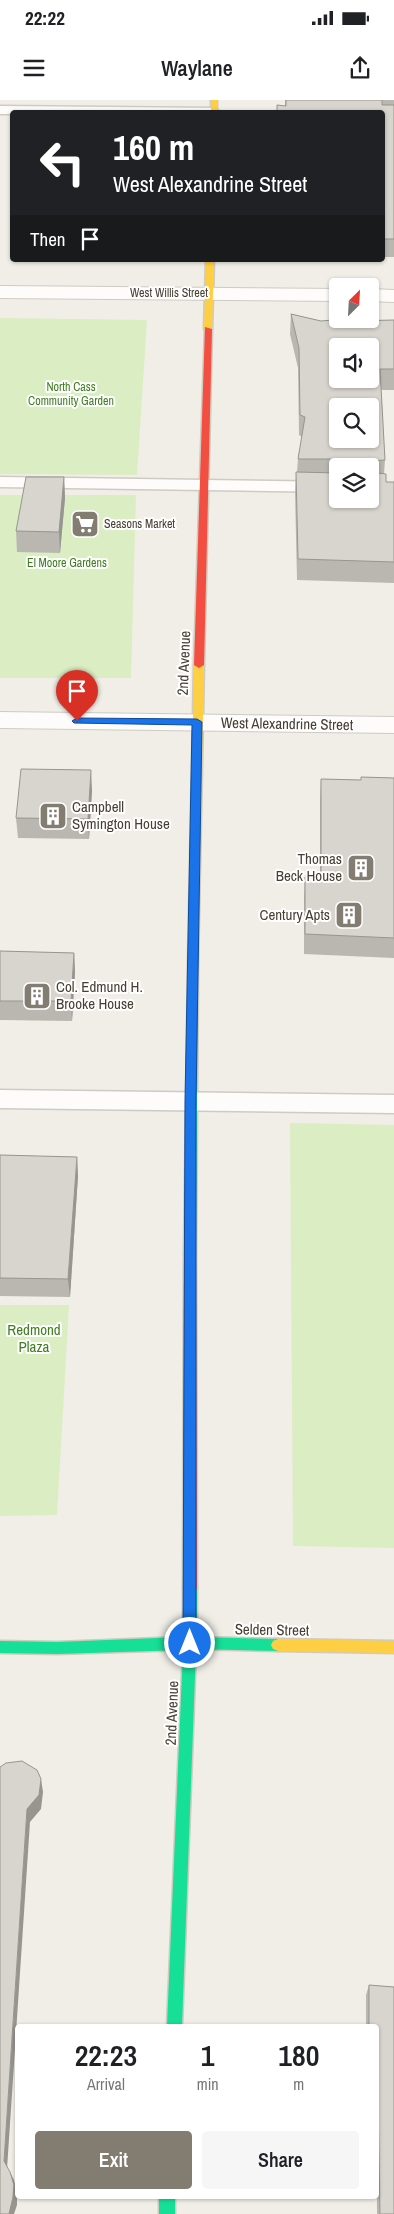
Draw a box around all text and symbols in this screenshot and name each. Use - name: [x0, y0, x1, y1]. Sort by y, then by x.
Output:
- text: 22:22: [25, 5, 65, 31]
- text: Waylane: [161, 53, 233, 83]
- icon: menu: [20, 54, 48, 82]
- icon: share: [346, 54, 374, 82]
- text: 160 m: [113, 124, 194, 171]
- icon: left: [30, 130, 95, 195]
- text: West Alexandrine Street: [113, 169, 307, 199]
- icon: arrive: [76, 225, 104, 253]
- text: Then: [30, 226, 66, 252]
- north arrow: [329, 278, 379, 328]
- map controls: [329, 278, 379, 508]
- street label: West Willis Street: [130, 285, 208, 301]
- button: sound: [329, 338, 379, 388]
- park label: North Cass Community Garden: [28, 379, 114, 409]
- button: search: [329, 398, 379, 448]
- button: layers: [329, 458, 379, 508]
- supermarket icon: Seasons Market: [70, 509, 100, 539]
- place label: Seasons Market: [104, 516, 175, 532]
- park label: El Moore Gardens: [27, 555, 107, 571]
- street label: 2nd Avenue: [172, 630, 195, 696]
- pin: [56, 670, 98, 721]
- icon: arrive: [63, 677, 91, 705]
- street label: West Alexandrine Street: [221, 712, 354, 735]
- place label: Campbell Symington House: [72, 796, 170, 834]
- building icon: Campbell Symington House: [38, 801, 68, 831]
- place label: Thomas Beck House: [276, 848, 342, 886]
- building icon: Thomas Beck House: [346, 853, 376, 883]
- building icon: Century Apts: [334, 900, 364, 930]
- place label: Century Apts: [260, 904, 330, 925]
- place label: Col. Edmund H. Brooke House: [56, 976, 143, 1014]
- building icon: Col. Edmund H. Brooke House: [22, 981, 52, 1011]
- park label: Redmond Plaza: [7, 1319, 61, 1357]
- position arrow: [163, 1616, 215, 1668]
- street label: Selden Street: [235, 1618, 310, 1641]
- street label: 2nd Avenue: [160, 1680, 183, 1746]
- text: 22:23: [75, 2035, 137, 2075]
- text: 1: [201, 2035, 215, 2075]
- text: 180: [278, 2035, 319, 2075]
- text: Arrival: [87, 2073, 125, 2095]
- text: min: [197, 2073, 219, 2095]
- text: m: [293, 2073, 304, 2095]
- button: Exit: [35, 2131, 192, 2189]
- button: Share: [202, 2131, 359, 2189]

